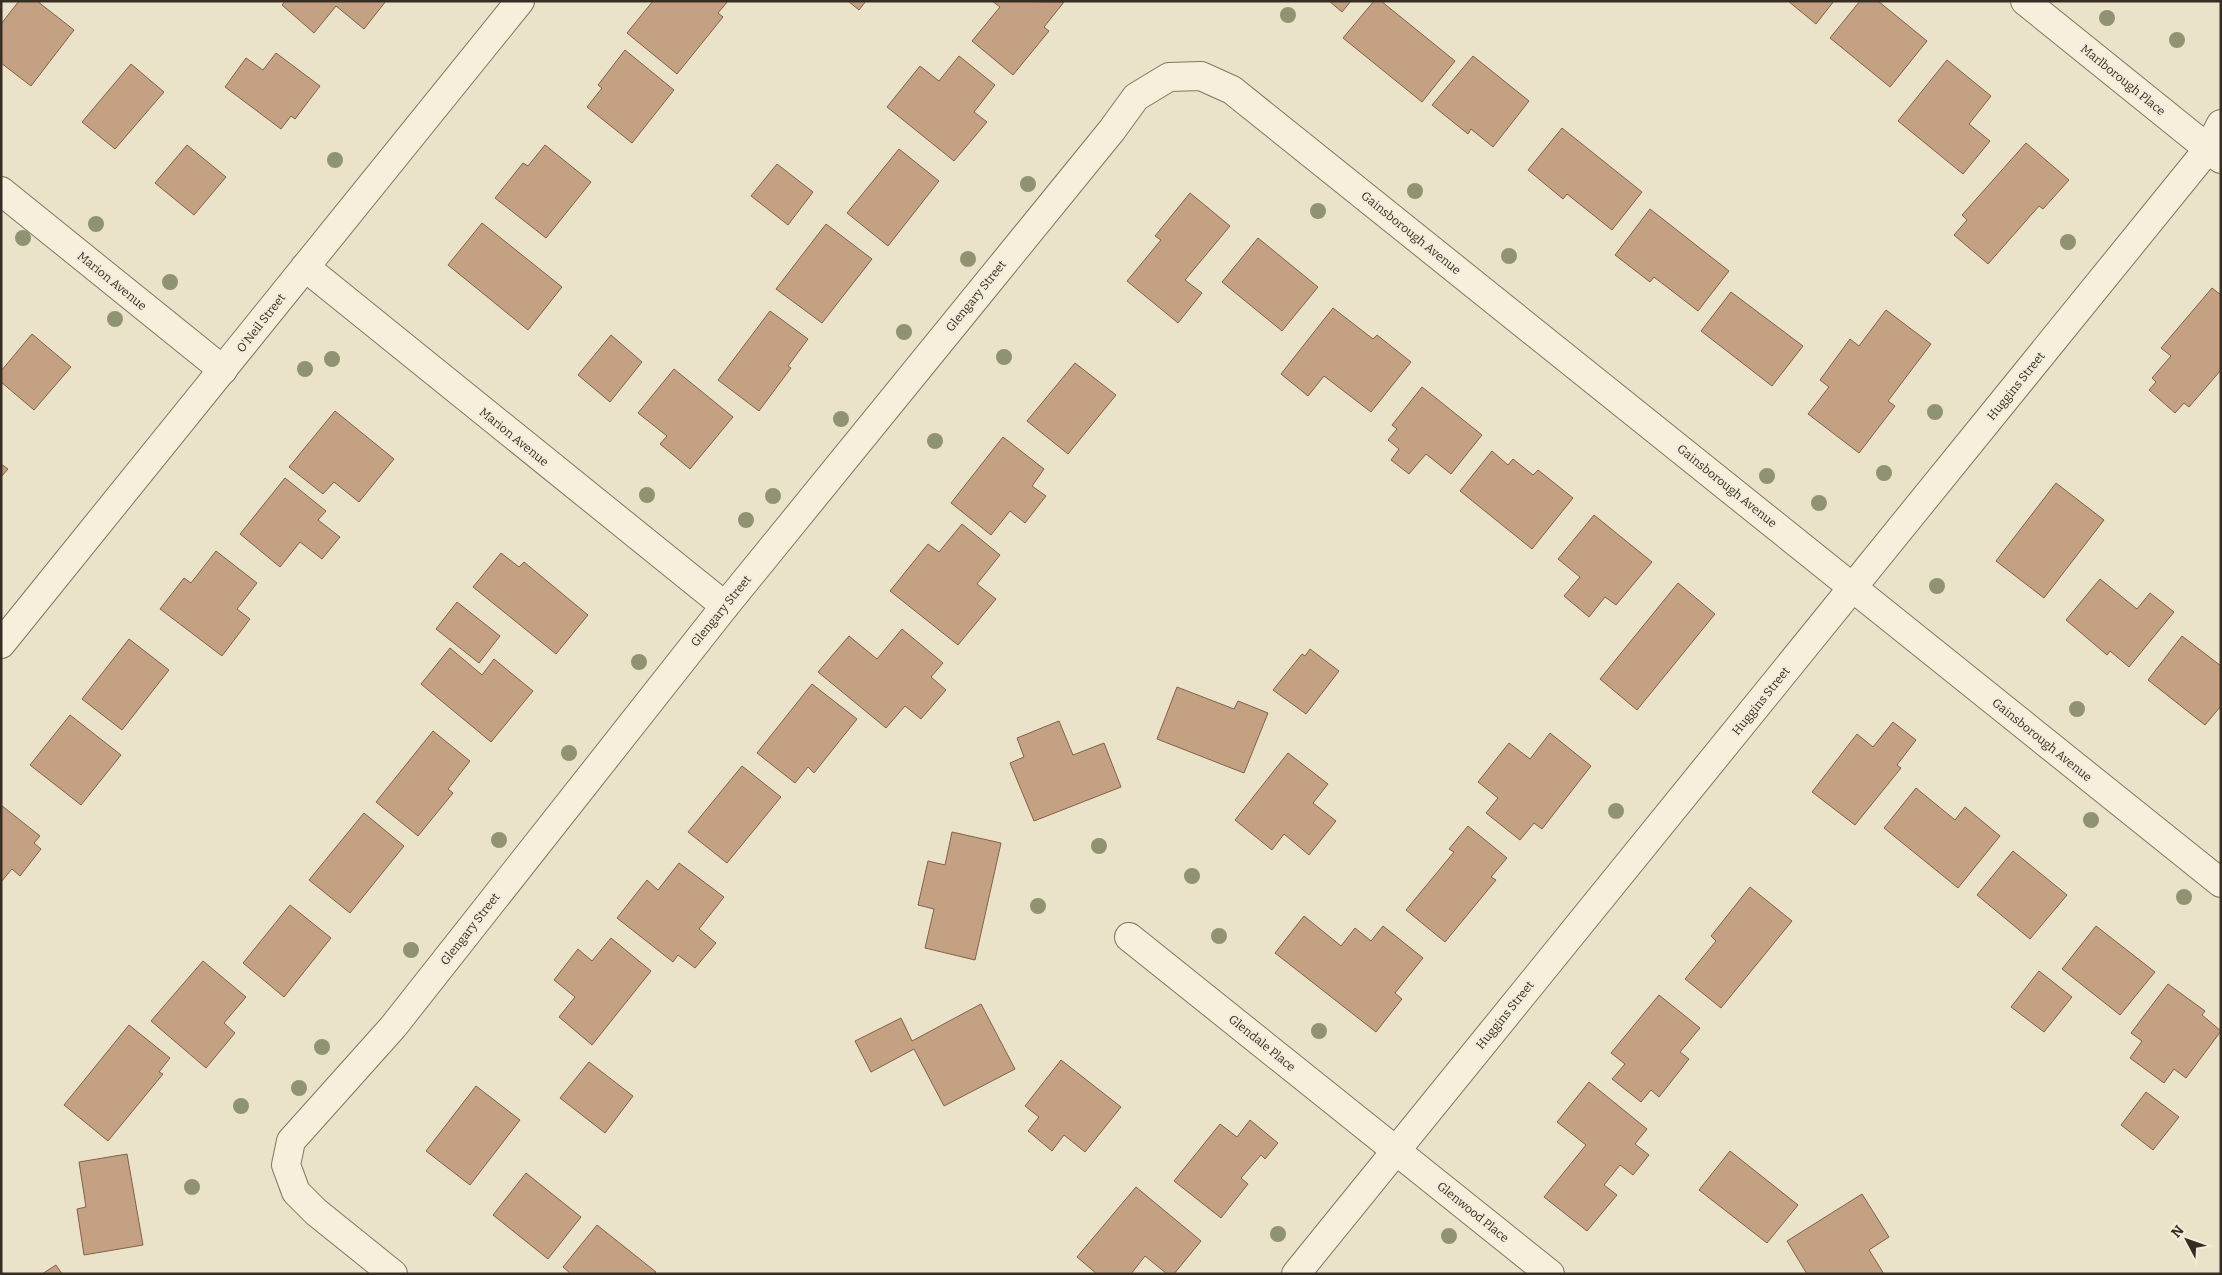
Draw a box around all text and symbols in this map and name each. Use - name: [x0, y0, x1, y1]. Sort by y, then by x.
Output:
- street label: Marlborough Place: [2078, 42, 2168, 118]
- street label: Gainsborough Avenue: [1358, 189, 1464, 277]
- street label: Marion Avenue: [75, 249, 149, 313]
- street label: Glengary Street: [943, 257, 1009, 334]
- street label: O'Neil Street: [234, 290, 289, 355]
- street label: Huggins Street: [1984, 349, 2048, 423]
- street label: Marion Avenue: [477, 405, 551, 469]
- street label: Gainsborough Avenue: [1674, 442, 1780, 530]
- street label: Glengary Street: [688, 572, 754, 649]
- street label: Huggins Street: [1729, 664, 1793, 738]
- street label: Gainsborough Avenue: [1989, 696, 2095, 784]
- street label: Glengary Street: [438, 890, 503, 968]
- street label: Huggins Street: [1473, 978, 1537, 1052]
- street label: Glendale Place: [1226, 1012, 1298, 1074]
- street label: Glenwood Place: [1434, 1179, 1512, 1245]
- north arrow: [2162, 1215, 2212, 1265]
- text: N: [2168, 1222, 2188, 1241]

